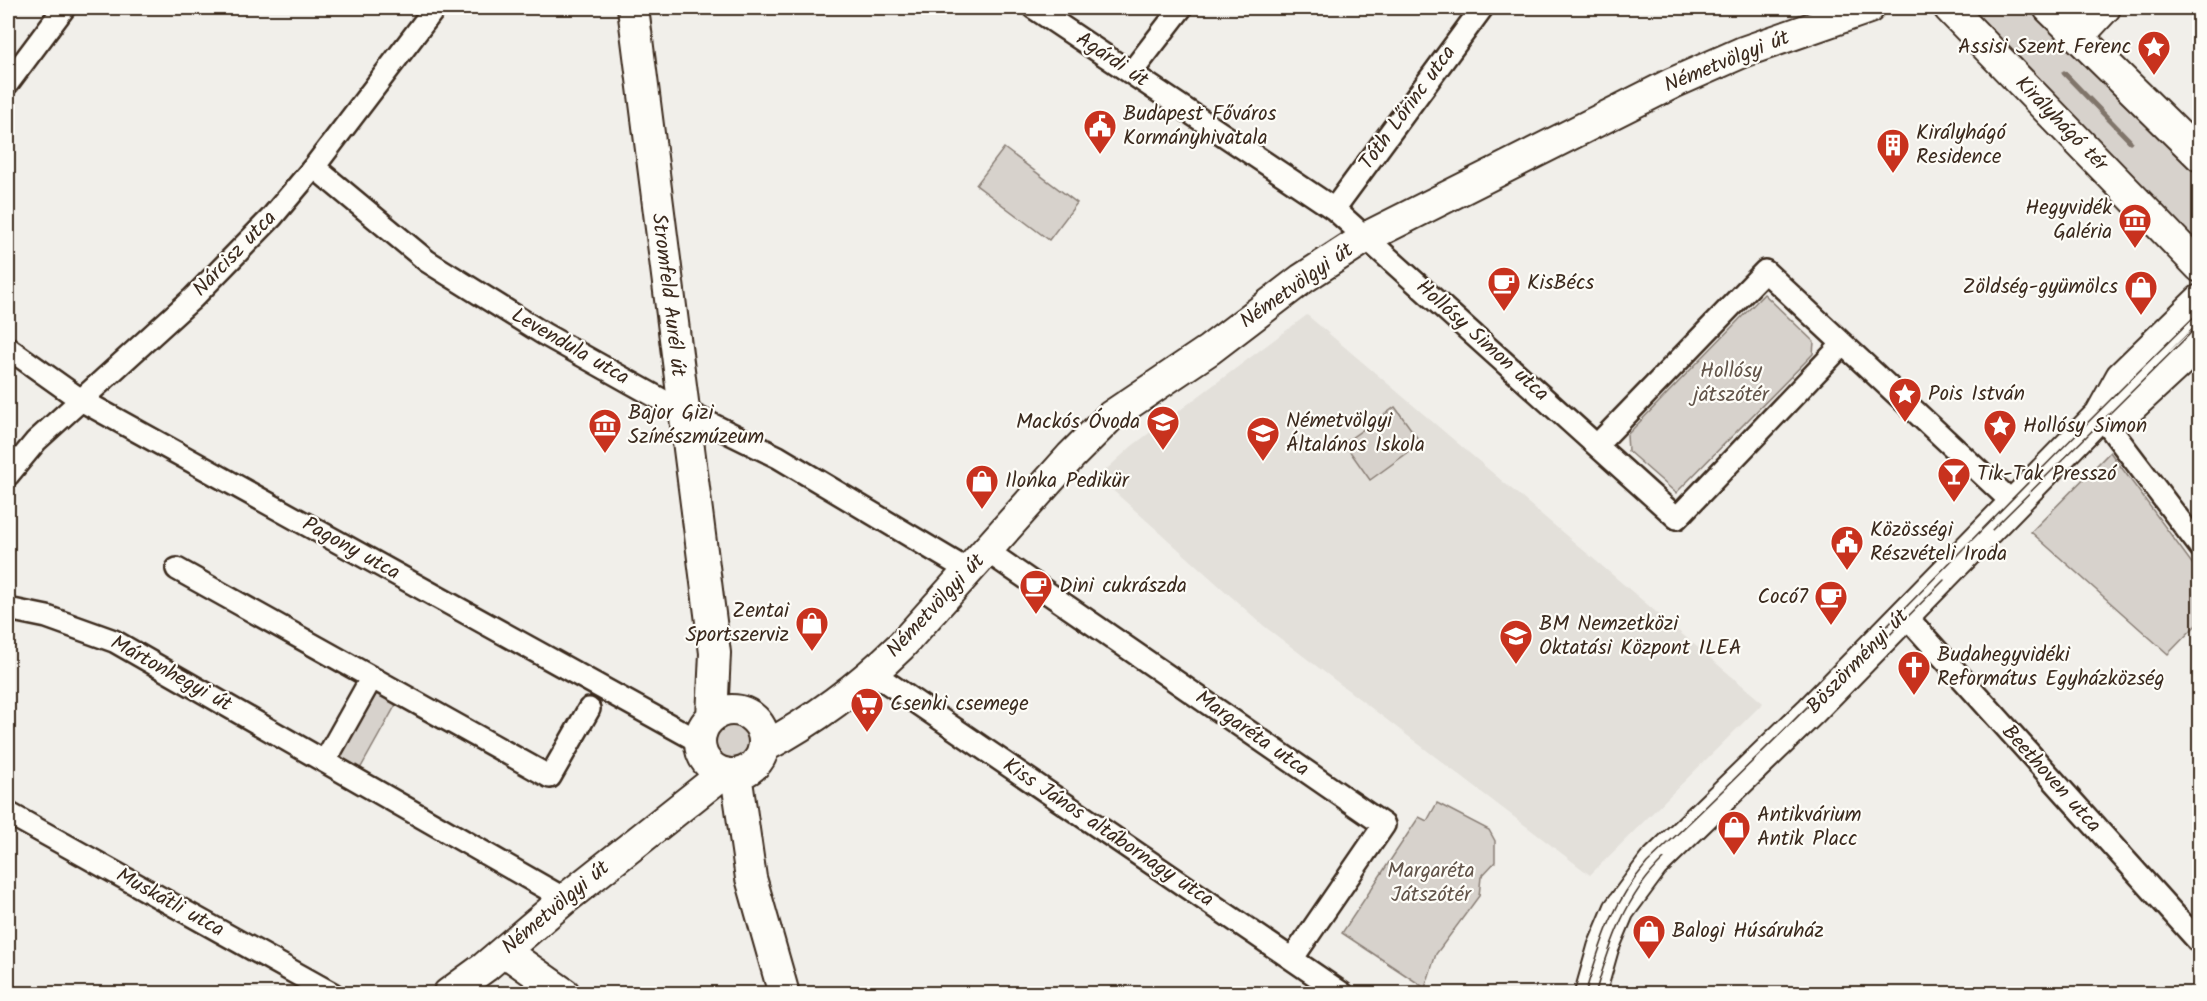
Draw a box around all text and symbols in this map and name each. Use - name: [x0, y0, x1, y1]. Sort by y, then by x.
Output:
- street label: Németvölgyi út: [1659, 22, 1795, 102]
- street label: Agárdi út: [1069, 23, 1156, 97]
- place icon: Assisi Szent Ferenc: [2136, 29, 2172, 76]
- place label: Assisi Szent Ferenc: [1958, 31, 2131, 64]
- street label: Tóth Lőrinc utca: [1351, 39, 1465, 177]
- street label: Királyhágó tér: [2007, 68, 2116, 180]
- place label: Budapest Főváros Kormányhivatala: [1123, 98, 1277, 155]
- public building icon: Budapest Főváros Kormányhivatala: [1082, 108, 1118, 155]
- place label: Királyhágó Residence: [1916, 117, 2007, 174]
- building icon: Királyhágó Residence: [1875, 127, 1911, 174]
- place label: Hegyvidék Galéria: [2025, 192, 2112, 249]
- museum icon: Hegyvidék Galéria: [2117, 202, 2153, 249]
- street label: Nárcisz utca: [185, 203, 285, 305]
- street label: Stromfeld Aurél út: [642, 211, 695, 380]
- street label: Németvölgyi út: [1233, 234, 1362, 338]
- cafe icon: KisBécs: [1486, 265, 1522, 312]
- place label: KisBécs: [1527, 267, 1594, 300]
- shop icon: Zöldség-gyümölcs: [2123, 269, 2159, 316]
- place label: Zöldség-gyümölcs: [1963, 271, 2118, 304]
- street label: Hollósy Simon utca: [1408, 272, 1556, 410]
- street label: Levendula utca: [505, 300, 635, 394]
- park label: Hollósy játszótér: [1688, 355, 1770, 412]
- place icon: Pois István: [1887, 376, 1923, 423]
- place label: Pois István: [1928, 378, 2025, 411]
- place label: Bajor Gizi Színészmúzeum: [628, 397, 764, 454]
- school or university icon: Mackós Óvoda: [1145, 404, 1181, 451]
- place label: Németvölgyi Általános Iskola: [1286, 405, 1425, 462]
- place label: Mackós Óvoda: [1016, 406, 1140, 439]
- museum icon: Bajor Gizi Színészmúzeum: [587, 407, 623, 454]
- place icon: Hollósy Simon: [1982, 408, 2018, 455]
- place label: Hollósy Simon: [2023, 410, 2147, 443]
- school or university icon: Németvölgyi Általános Iskola: [1245, 415, 1281, 462]
- bar icon: Tik-Tak Presszó: [1936, 456, 1972, 503]
- place label: Tik-Tak Presszó: [1977, 458, 2118, 491]
- shop icon: Ilonka Pedikür: [964, 463, 1000, 510]
- place label: Ilonka Pedikür: [1005, 465, 1130, 498]
- street label: Pagony utca: [296, 508, 406, 590]
- place label: Közösségi Részvételi Iroda: [1870, 514, 2007, 571]
- public building icon: Közösségi Részvételi Iroda: [1829, 524, 1865, 571]
- street label: Németvölgyi út: [879, 546, 994, 666]
- cafe icon: Dini cukrászda: [1018, 568, 1054, 615]
- place label: Dini cukrászda: [1059, 570, 1187, 603]
- cafe icon: Cocó7: [1813, 579, 1849, 626]
- place label: Cocó7: [1757, 581, 1809, 614]
- place label: Zentai Sportszerviz: [686, 595, 790, 652]
- street label: Böszörményi út: [1799, 601, 1918, 722]
- shop icon: Zentai Sportszerviz: [794, 605, 830, 652]
- place label: BM Nemzetközi Oktatási Központ ILEA: [1539, 608, 1742, 665]
- school or university icon: BM Nemzetközi Oktatási Központ ILEA: [1498, 618, 1534, 665]
- street label: Mártonhegyi út: [104, 627, 239, 721]
- place label: Budahegyvidéki Református Egyházközség: [1937, 639, 2165, 696]
- church icon: Budahegyvidéki Református Egyházközség: [1896, 649, 1932, 696]
- street label: Margaréta utca: [1188, 682, 1316, 786]
- supermarket icon: Csenki csemege: [849, 686, 885, 733]
- place label: Csenki csemege: [890, 688, 1029, 721]
- street label: Beethoven utca: [1993, 717, 2109, 841]
- street label: Kiss János altábornagy utca: [996, 750, 1220, 916]
- place label: Antikvárium Antik Placc: [1757, 799, 1861, 856]
- shop icon: Antikvárium Antik Placc: [1716, 809, 1752, 856]
- street label: Németvölgyi út: [495, 852, 618, 963]
- park label: Margaréta Játszótér: [1387, 855, 1475, 912]
- street label: Muskátli utca: [110, 860, 230, 946]
- shop icon: Balogi Húsáruház: [1631, 913, 1667, 960]
- place label: Balogi Húsáruház: [1672, 915, 1824, 948]

